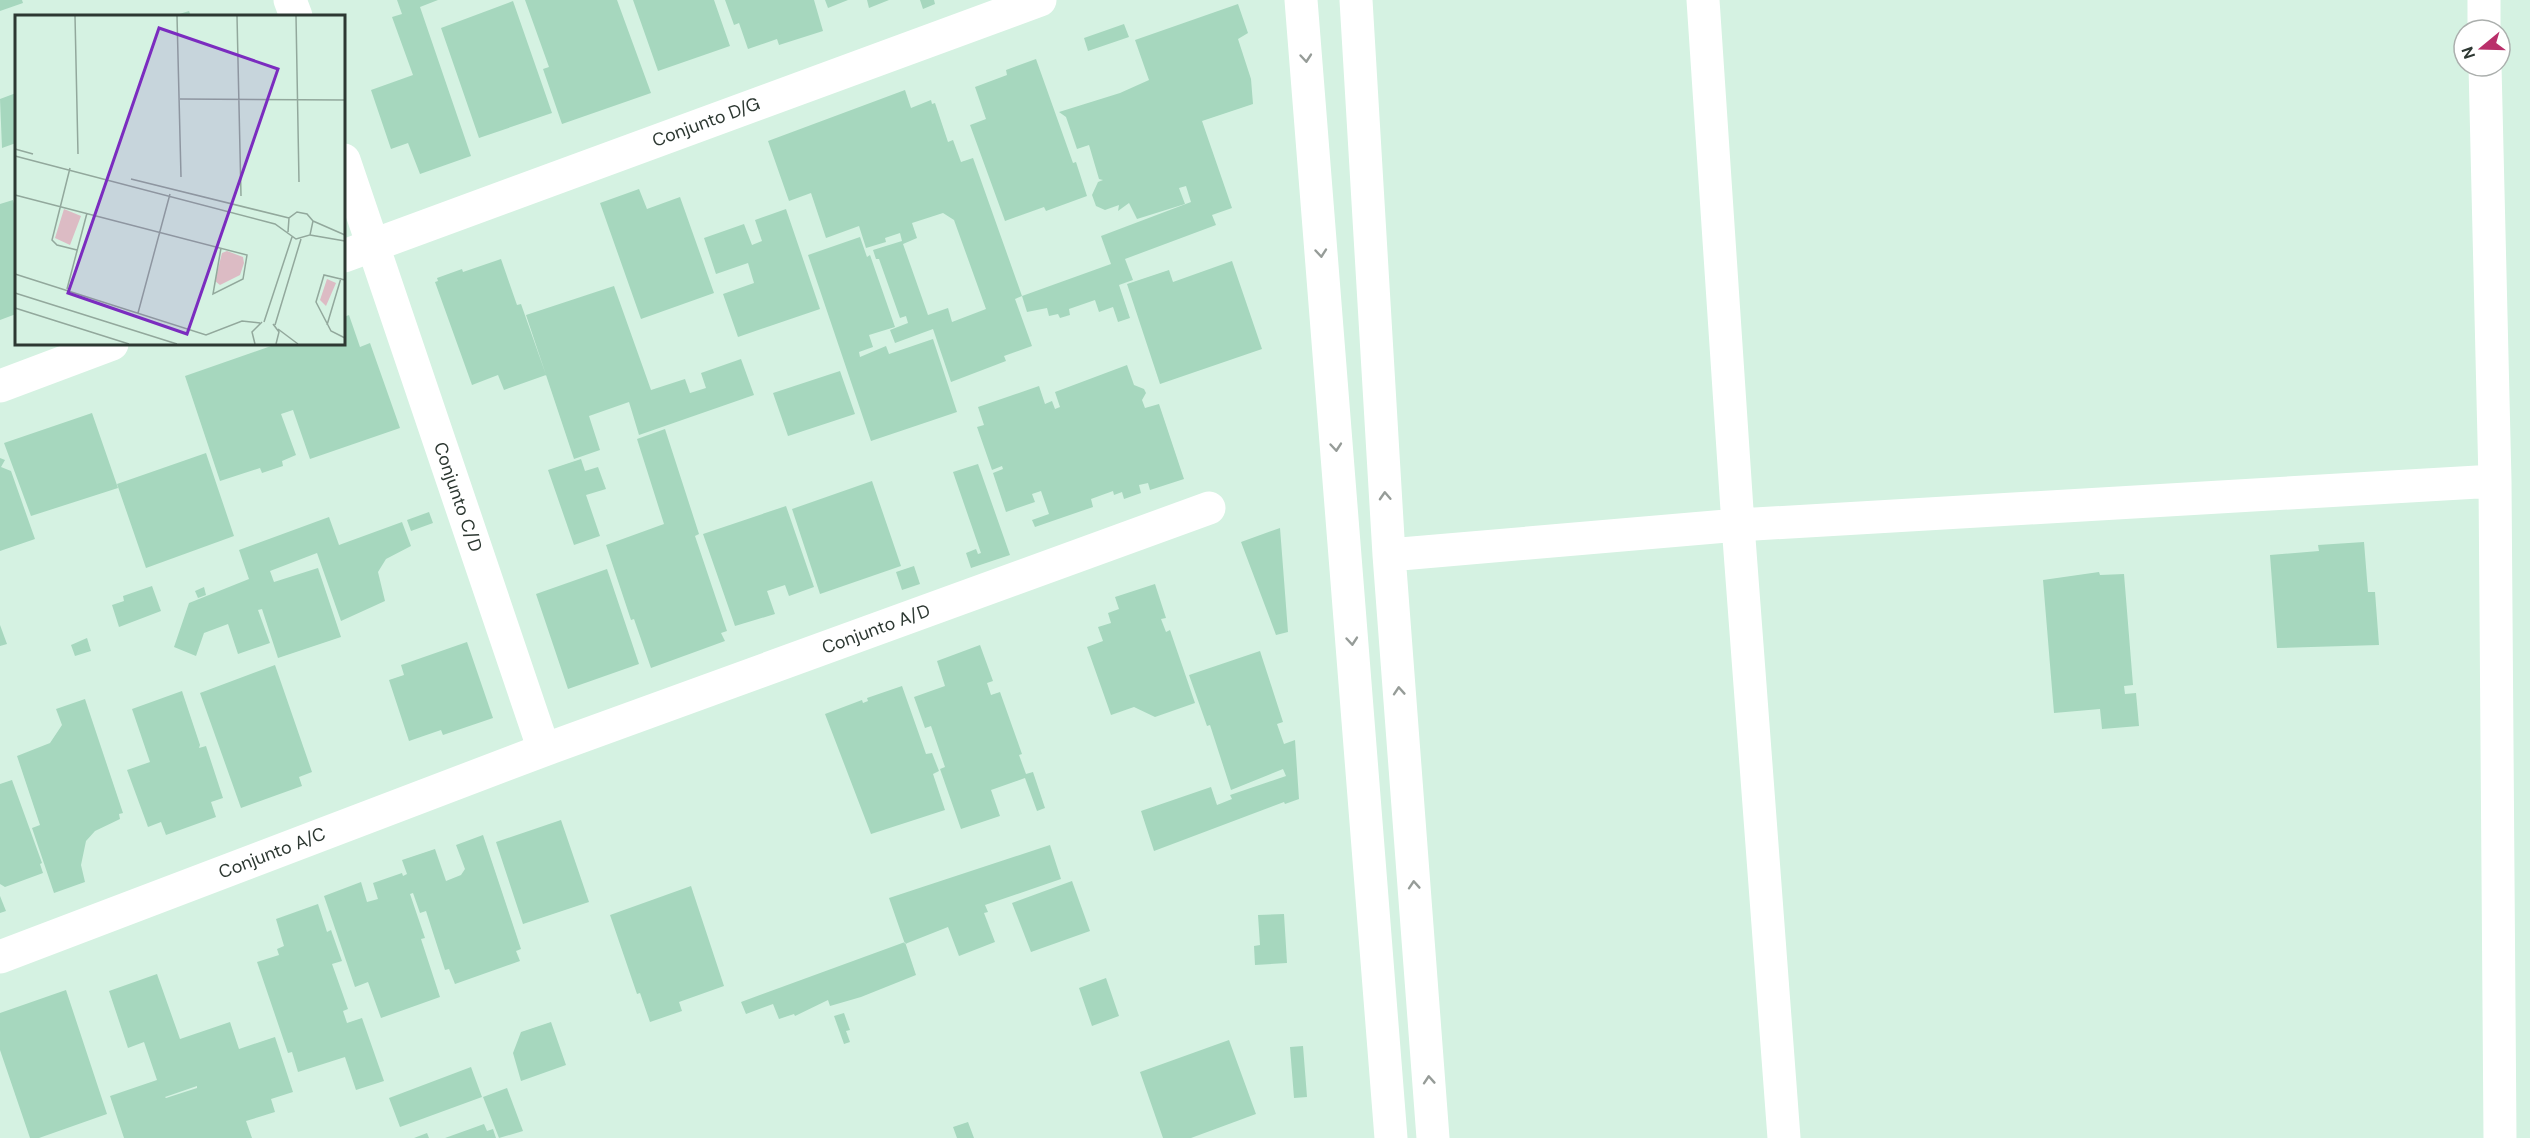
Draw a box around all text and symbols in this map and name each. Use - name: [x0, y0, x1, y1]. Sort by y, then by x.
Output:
- inset map: [15, 15, 345, 345]
- north arrow: [2452, 18, 2512, 78]
- text: N: [2456, 44, 2480, 62]
- one-way arrow: [1299, 54, 1312, 63]
- street label: Conjunto D/G: [649, 91, 763, 153]
- one-way arrow: [1314, 248, 1327, 257]
- street label: Conjunto C/D: [428, 439, 488, 555]
- one-way arrow: [1330, 443, 1343, 452]
- one-way arrow: [1379, 492, 1392, 501]
- street label: Conjunto A/D: [819, 598, 933, 660]
- one-way arrow: [1345, 637, 1358, 646]
- one-way arrow: [1393, 686, 1406, 695]
- street label: Conjunto A/C: [215, 822, 329, 884]
- one-way arrow: [1408, 881, 1421, 890]
- one-way arrow: [1423, 1075, 1436, 1084]

